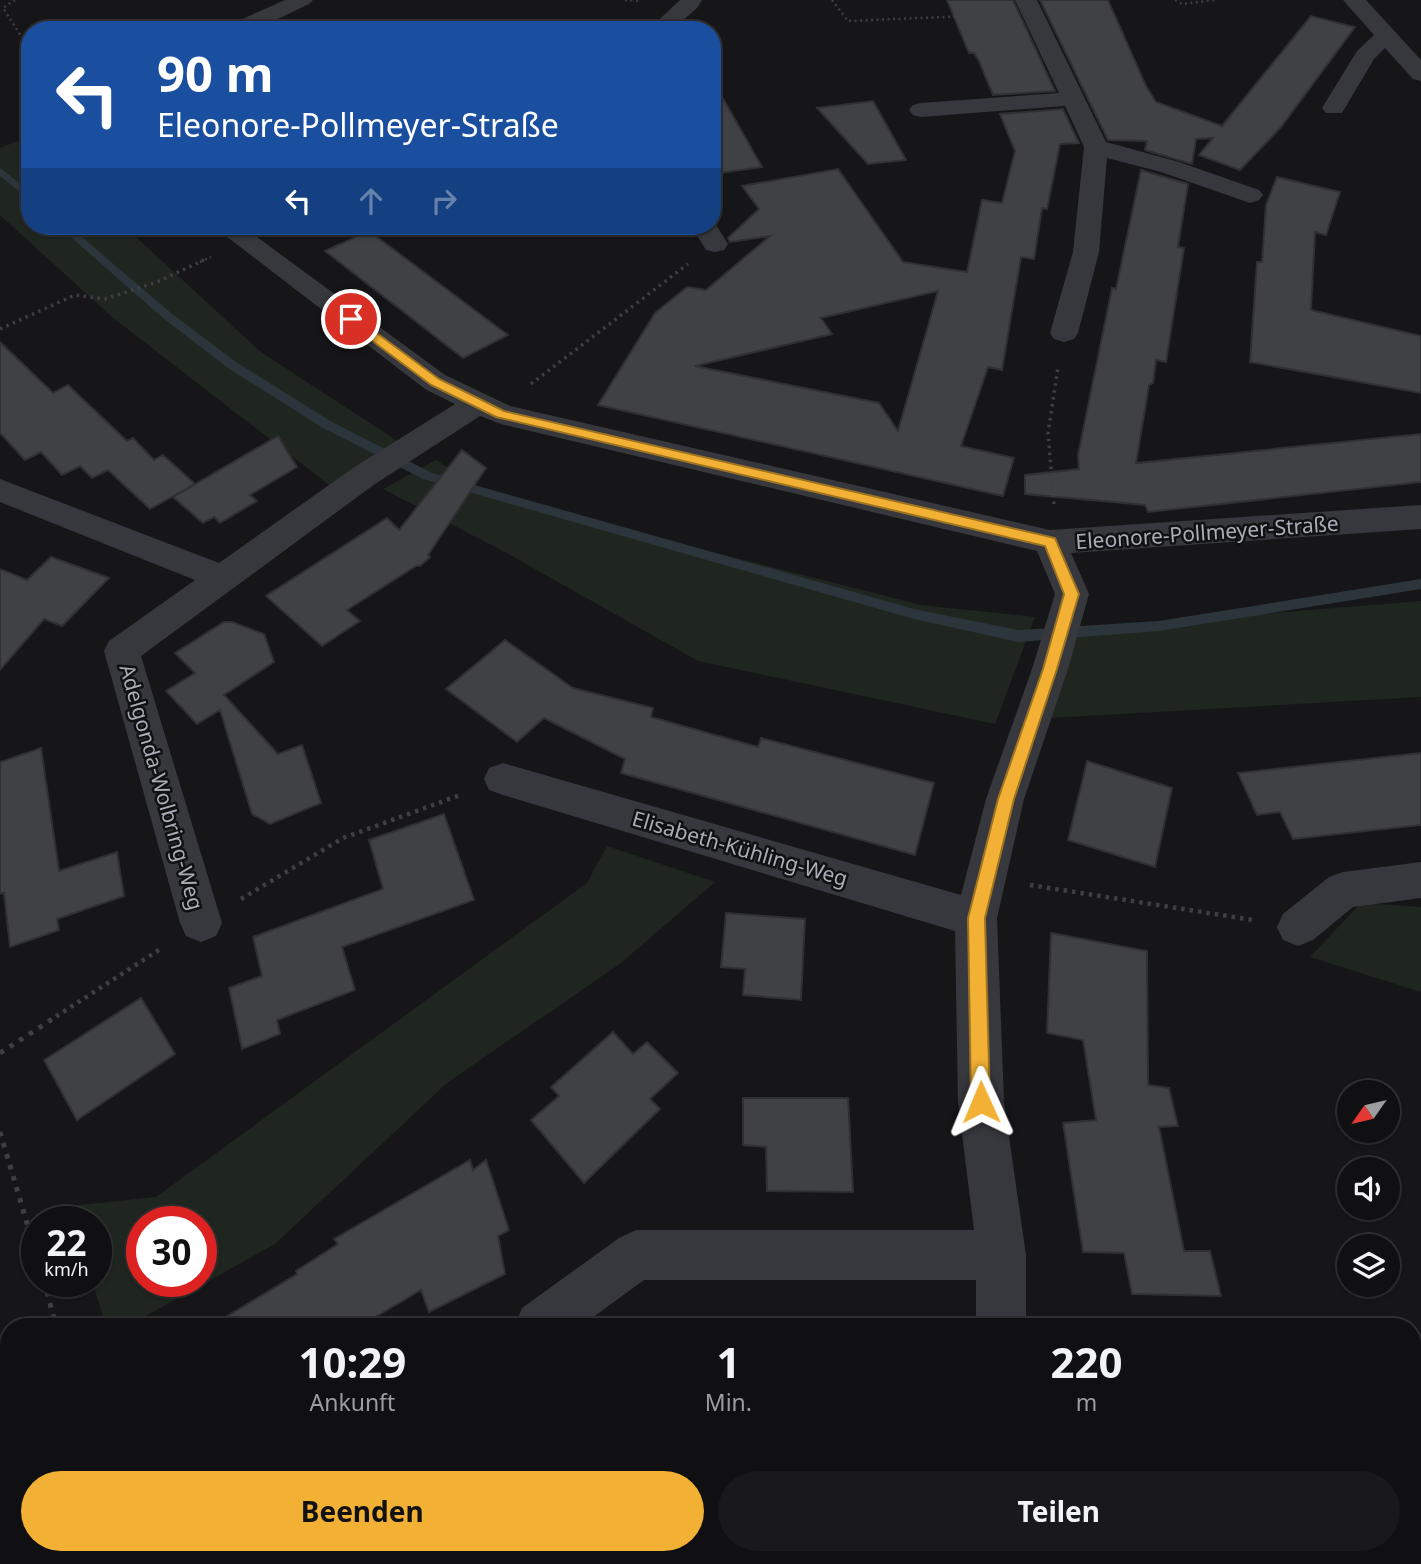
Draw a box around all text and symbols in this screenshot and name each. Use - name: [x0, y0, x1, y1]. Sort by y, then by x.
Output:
- text: 90 m: [157, 40, 274, 106]
- icon: left: [42, 49, 133, 140]
- text: Eleonore-Pollmeyer-Straße: [157, 103, 559, 146]
- icon: left: [279, 182, 317, 220]
- icon: ahead: [352, 182, 390, 220]
- icon: right: [425, 182, 463, 220]
- pin: [321, 289, 381, 349]
- icon: arrive: [332, 300, 370, 338]
- street label: Eleonore-Pollmeyer-Straße: [1074, 509, 1340, 555]
- street label: Adelgonda-Wolbring-Weg: [113, 661, 211, 913]
- street label: Elisabeth-Kühling-Weg: [629, 804, 851, 892]
- position arrow: [944, 1065, 1018, 1139]
- north arrow: [1337, 1080, 1400, 1143]
- map controls: [1337, 1080, 1400, 1297]
- button: sound: [1337, 1157, 1400, 1220]
- speed limit sign: 30: [126, 1206, 217, 1297]
- text: 22: [46, 1219, 87, 1266]
- button: layers: [1337, 1234, 1400, 1297]
- text: km/h: [44, 1257, 89, 1281]
- text: 10:29: [298, 1333, 406, 1390]
- text: 1: [716, 1333, 740, 1390]
- text: 220: [1050, 1333, 1123, 1390]
- text: Ankunft: [309, 1386, 395, 1418]
- text: Min.: [705, 1386, 752, 1418]
- text: m: [1076, 1386, 1097, 1418]
- button: Beenden: [21, 1471, 704, 1551]
- button: Teilen: [718, 1471, 1400, 1551]

